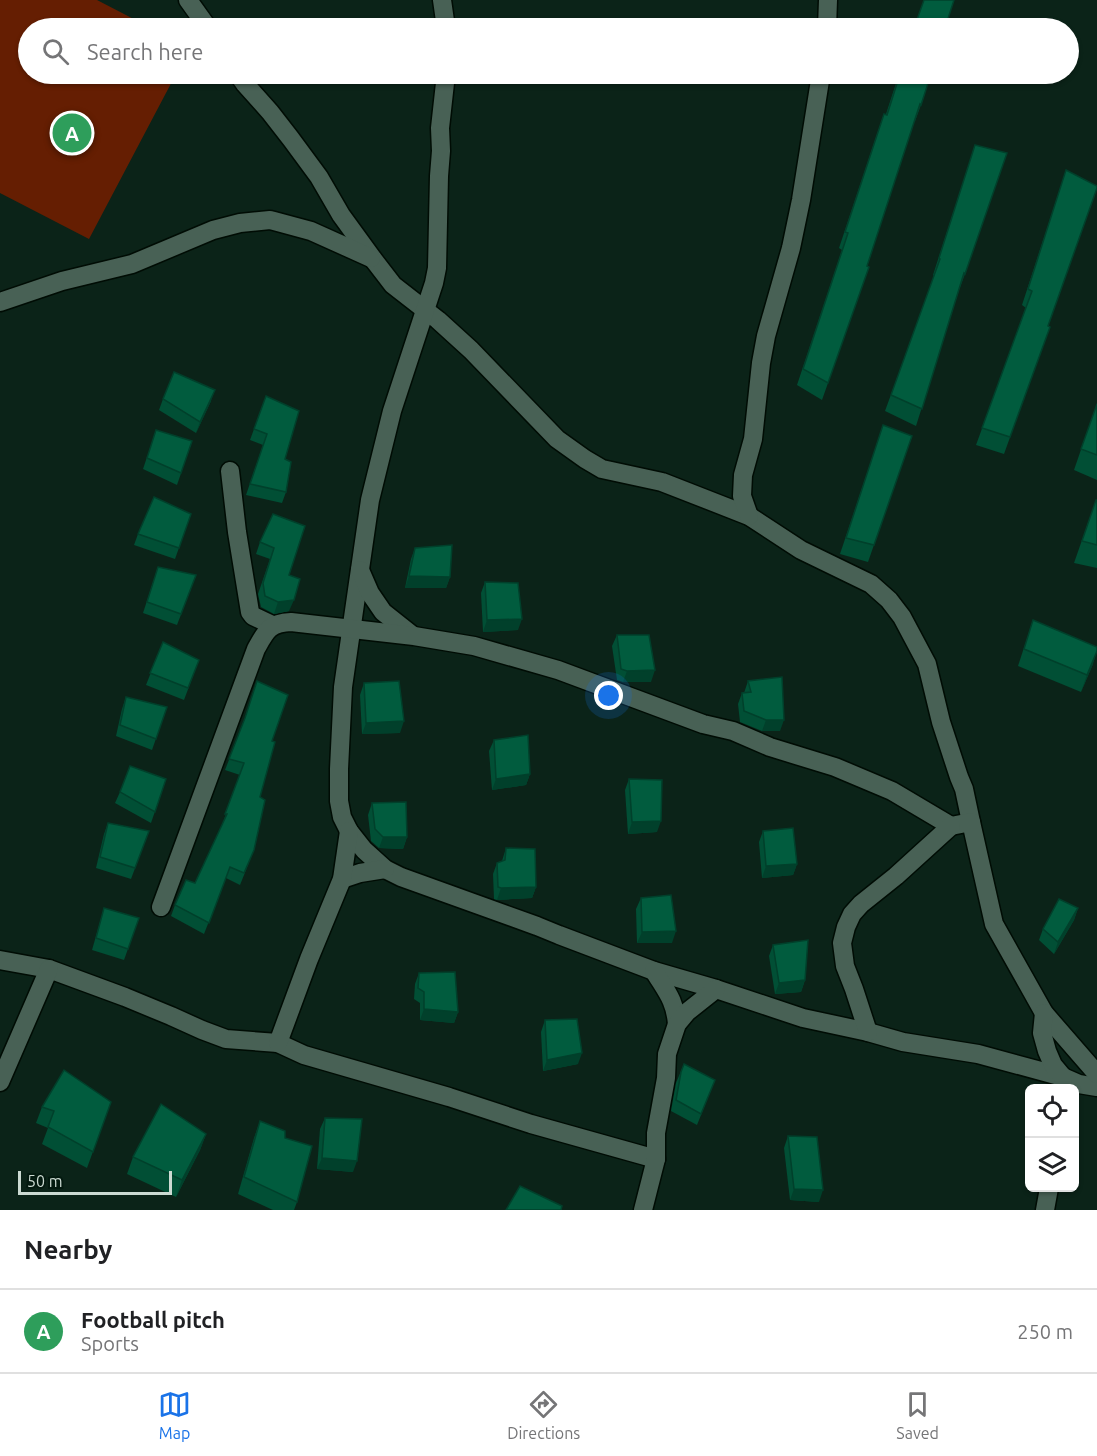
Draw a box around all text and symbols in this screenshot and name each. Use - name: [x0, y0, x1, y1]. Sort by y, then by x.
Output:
- search box: [18, 18, 1079, 84]
- icon: search: [39, 35, 72, 68]
- text: Search here: [87, 39, 203, 64]
- pin: A: [52, 110, 92, 156]
- your location: [594, 681, 623, 710]
- map controls: [1025, 1084, 1079, 1192]
- button: locate: [1025, 1084, 1079, 1138]
- button: layers: [1025, 1138, 1079, 1192]
- scale bar: [18, 1168, 172, 1196]
- text: 50 m: [27, 1172, 63, 1190]
- text: Nearby: [24, 1235, 112, 1264]
- text: Football pitch: [81, 1307, 225, 1332]
- text: A: [36, 1320, 51, 1343]
- text: 250 m: [1017, 1320, 1073, 1343]
- text: Sports: [81, 1332, 139, 1355]
- tab: Map: [158, 1388, 191, 1442]
- tab: Directions: [507, 1388, 580, 1442]
- tab: Saved: [896, 1388, 939, 1442]

